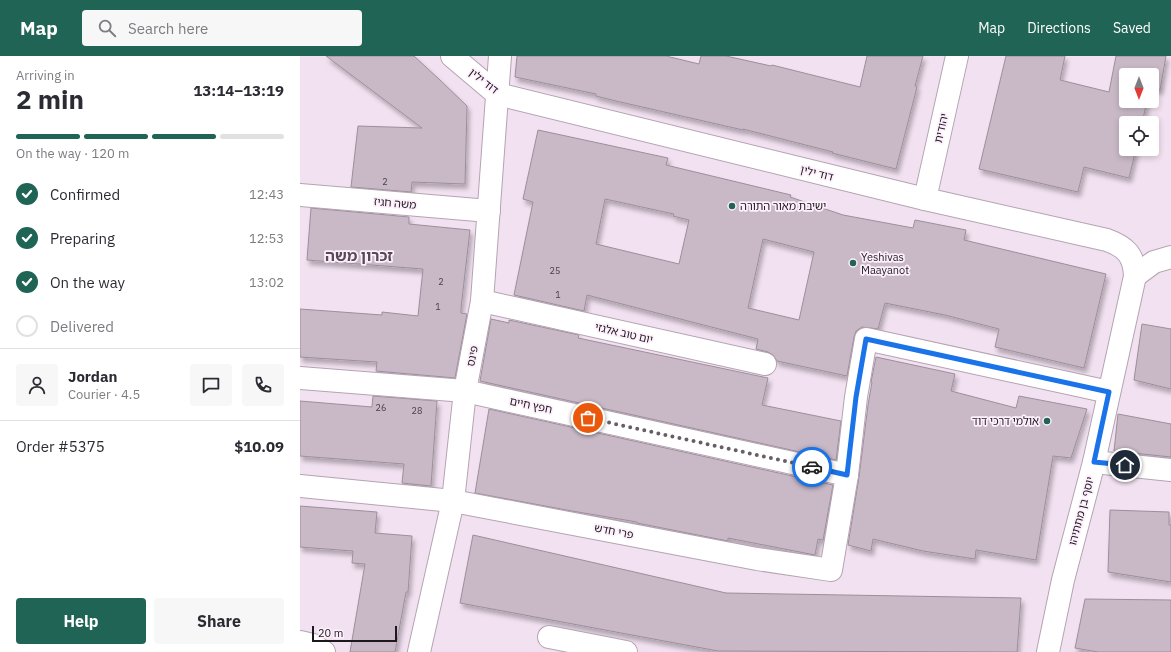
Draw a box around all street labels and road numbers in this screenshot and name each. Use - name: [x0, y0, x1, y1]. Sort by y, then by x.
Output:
- street label: דוד ילין: [466, 65, 502, 97]
- street label: יהודית: [931, 112, 951, 144]
- street label: דוד ילין: [799, 162, 835, 184]
- street label: משה חגיז: [373, 194, 417, 212]
- street label: יום טוב אלגזי: [594, 320, 654, 346]
- street label: פינס: [463, 344, 481, 368]
- street label: חפץ חיים: [508, 394, 554, 416]
- street label: יוסף בן מתתיהו: [1065, 475, 1097, 547]
- street label: פרי חדש: [593, 520, 635, 542]

